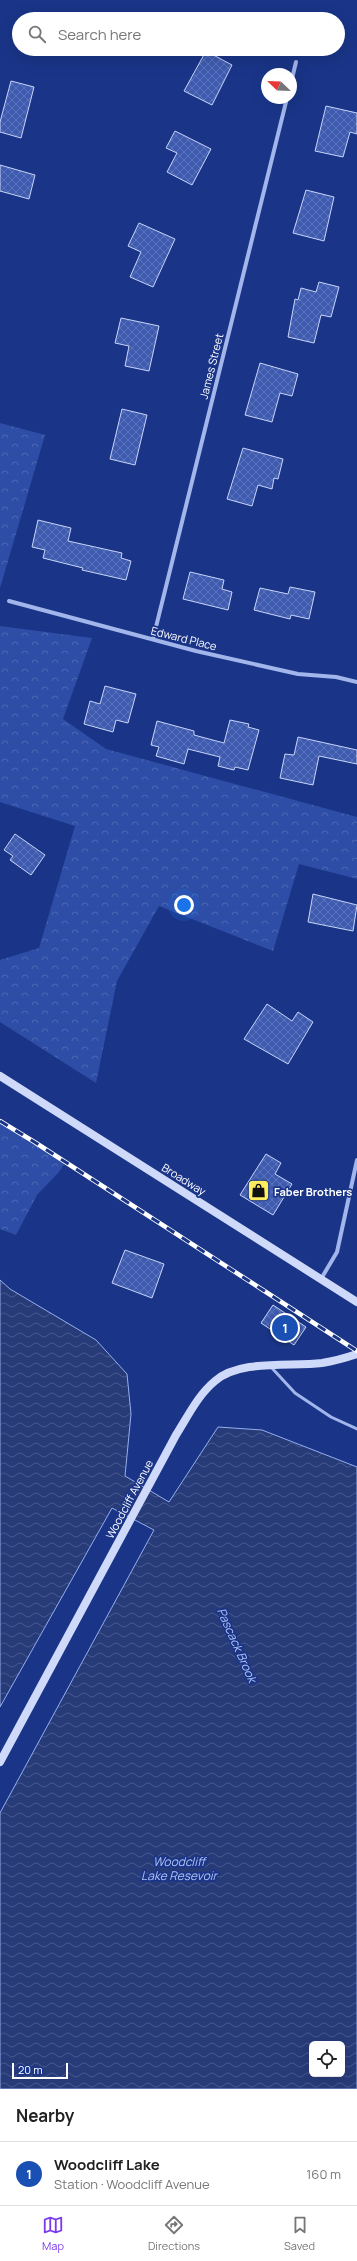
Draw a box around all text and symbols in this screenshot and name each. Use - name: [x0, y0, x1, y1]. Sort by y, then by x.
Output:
- search box: [12, 12, 345, 56]
- icon: search: [26, 23, 48, 45]
- text: Search here: [58, 24, 141, 45]
- north arrow: [261, 68, 297, 104]
- street label: James Street: [196, 332, 226, 400]
- street label: Edward Place: [150, 623, 219, 654]
- your location: [174, 895, 194, 915]
- street label: Broadway: [159, 1160, 209, 1199]
- shop icon: Faber Brothers: [245, 1178, 271, 1204]
- place label: Faber Brothers: [274, 1184, 352, 1199]
- pin: 1: [272, 1313, 298, 1343]
- street label: Woodcliff Avenue: [102, 1456, 156, 1541]
- water label: Pascack Brook: [213, 1605, 262, 1687]
- water label: Woodcliff Lake Resevoir: [141, 1853, 219, 1884]
- map controls: [309, 2041, 345, 2077]
- button: locate: [309, 2041, 345, 2077]
- scale bar: [12, 2061, 68, 2080]
- text: 20 m: [18, 2062, 43, 2077]
- text: Nearby: [16, 2104, 74, 2127]
- text: Woodcliff Lake: [54, 2154, 160, 2175]
- text: 1: [26, 2165, 32, 2183]
- text: 160 m: [306, 2165, 341, 2183]
- text: Station · Woodcliff Avenue: [54, 2175, 210, 2193]
- tab: Map: [42, 2214, 64, 2253]
- tab: Directions: [148, 2214, 200, 2253]
- tab: Saved: [284, 2214, 315, 2253]

